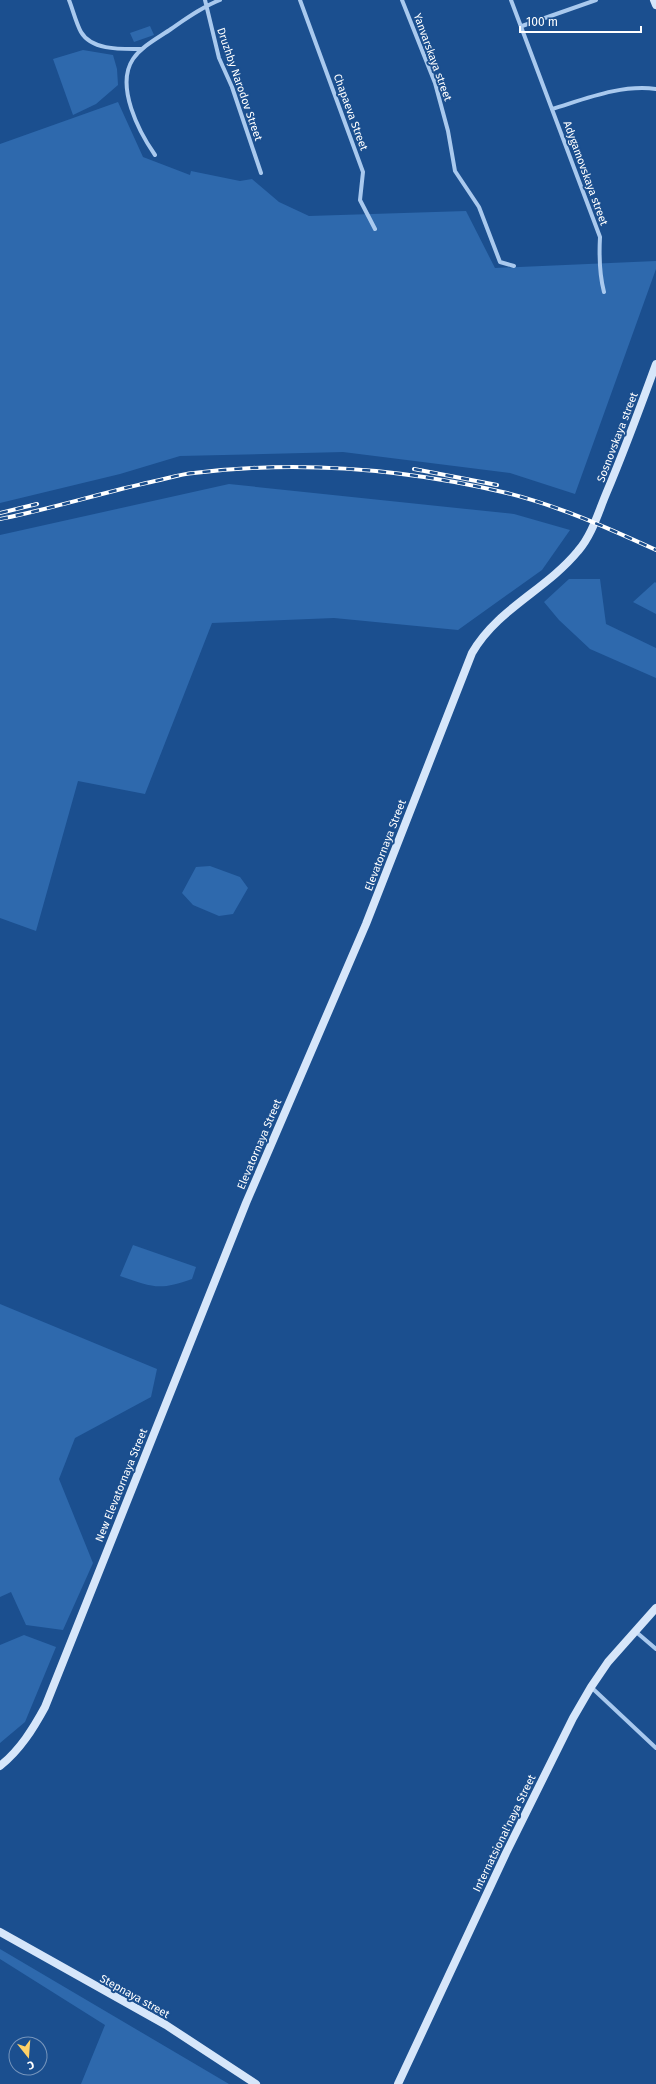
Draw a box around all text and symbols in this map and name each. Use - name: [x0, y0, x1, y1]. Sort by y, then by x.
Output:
- scale bar: [520, 8, 641, 34]
- street label: Yanvarskaya street: [411, 12, 454, 103]
- text: 100 m: [526, 15, 558, 29]
- street label: Druzhby Narodov Street: [214, 26, 265, 142]
- street label: Chapaeva Street: [331, 72, 370, 152]
- street label: Adygamovskaya street: [561, 119, 611, 227]
- street label: Sosnovskaya street: [594, 390, 641, 484]
- street label: Elevatornaya Street: [362, 798, 409, 893]
- street label: Elevatornaya Street: [235, 1097, 284, 1191]
- street label: New Elevatornaya Street: [93, 1427, 150, 1544]
- street label: Internatsional'naya Street: [470, 1772, 539, 1894]
- street label: Stepnaya street: [98, 1972, 172, 2021]
- north arrow: [8, 2036, 48, 2076]
- text: С: [25, 2058, 36, 2072]

